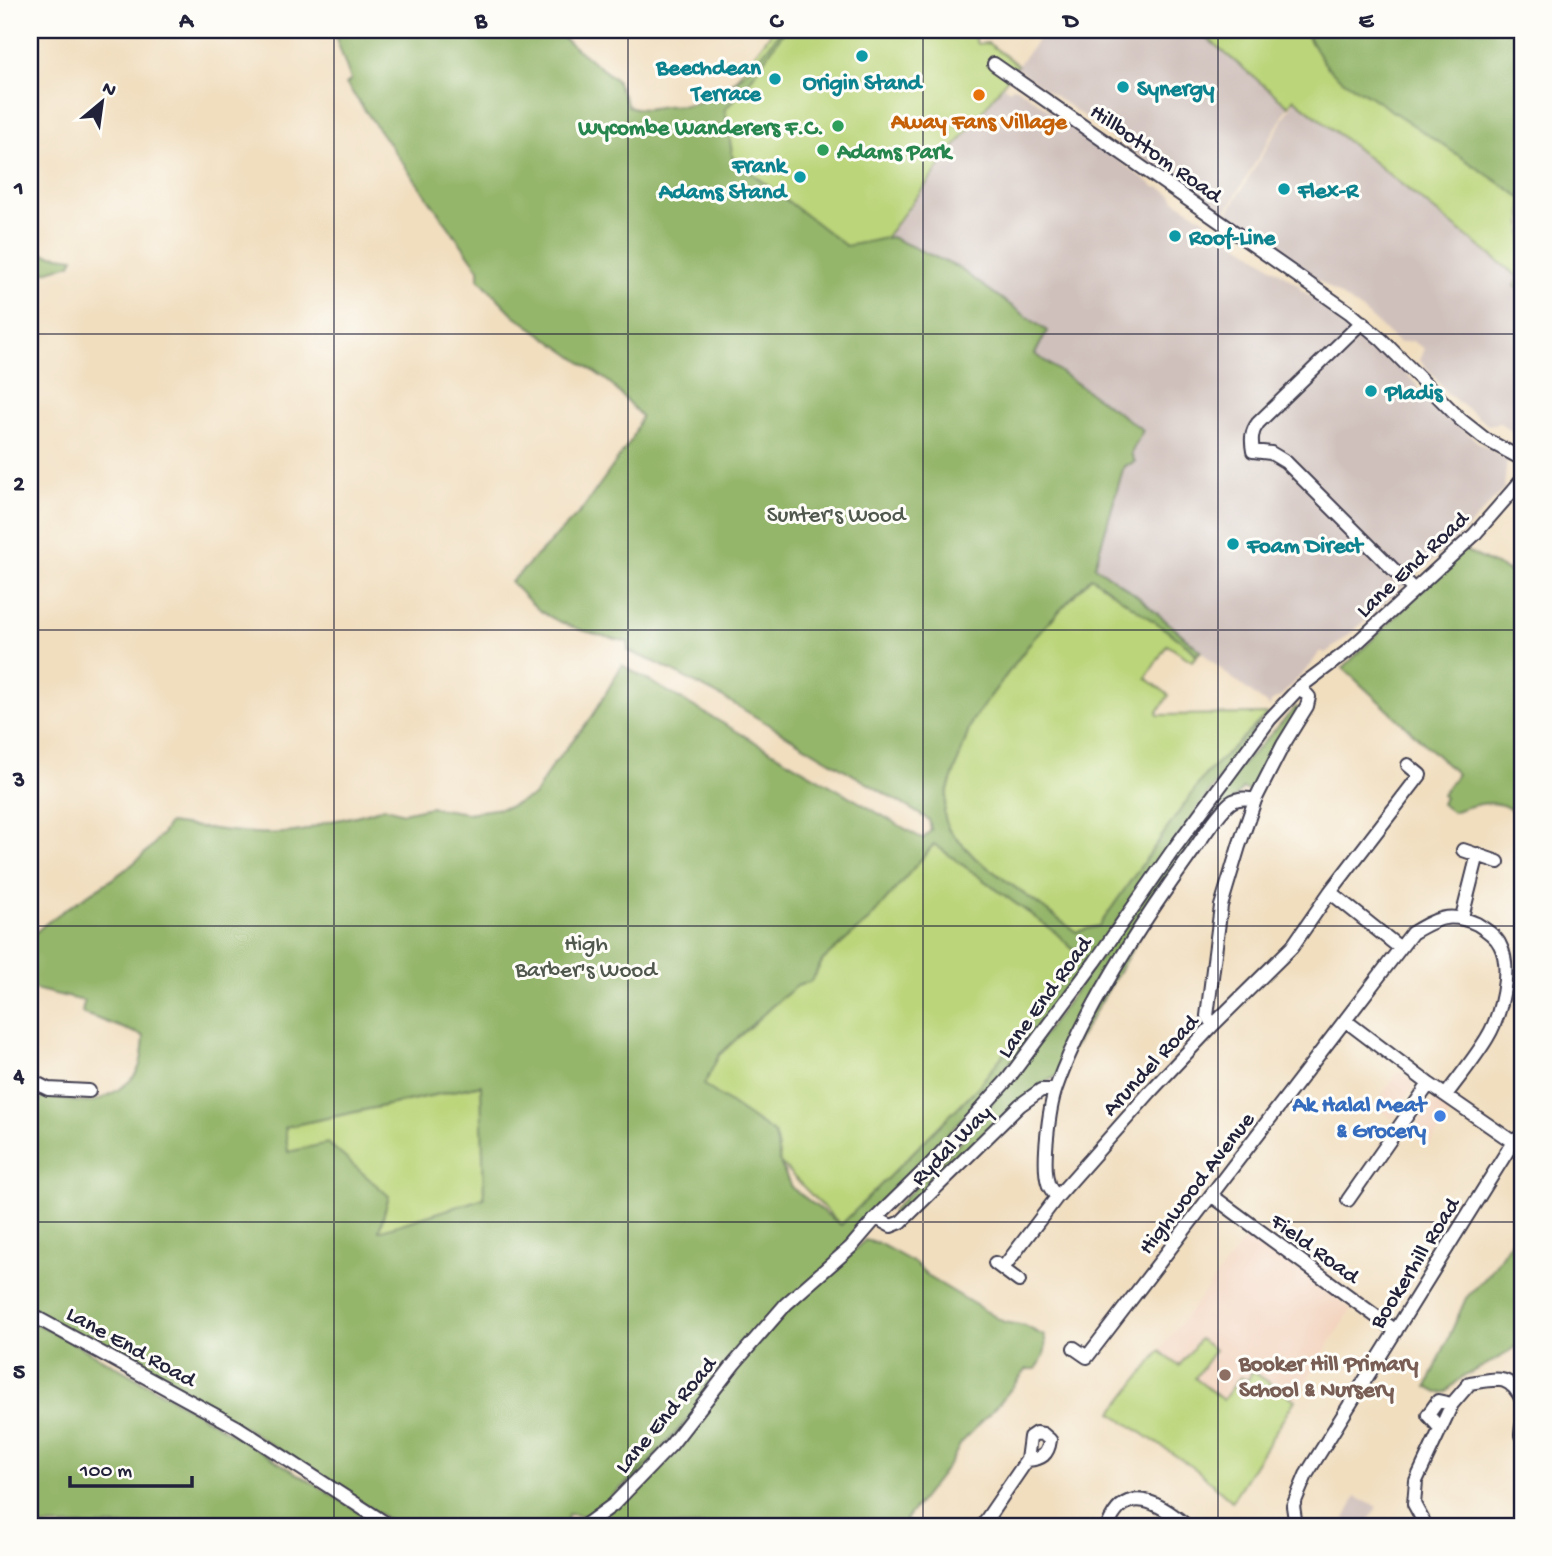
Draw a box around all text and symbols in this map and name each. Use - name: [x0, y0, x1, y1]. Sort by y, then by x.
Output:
- text: A: [178, 9, 194, 36]
- text: B: [474, 9, 488, 36]
- text: C: [770, 9, 785, 36]
- text: D: [1062, 9, 1080, 36]
- text: E: [1359, 9, 1375, 36]
- marker: Origin Stand: [854, 48, 870, 64]
- place label: Beechdean Terrace: [655, 56, 762, 109]
- north arrow: [66, 66, 136, 136]
- marker: Beechdean Terrace: [767, 71, 783, 87]
- place label: Origin Stand: [803, 71, 924, 98]
- text: N: [98, 77, 120, 103]
- place label: Synergy: [1137, 77, 1215, 104]
- marker: Synergy: [1115, 79, 1131, 95]
- marker: Away Fans Village: [971, 87, 987, 103]
- street label: Hillbottom Road: [1084, 99, 1227, 211]
- place label: Away Fans Village: [890, 110, 1068, 137]
- place label: Wycombe Wanderers F.C.: [577, 116, 824, 143]
- marker: Wycombe Wanderers F.C.: [830, 118, 846, 134]
- place label: Adams Park: [836, 140, 954, 167]
- marker: Adams Park: [815, 142, 831, 158]
- place label: Frank Adams Stand: [658, 154, 789, 207]
- marker: Frank Adams Stand: [792, 169, 808, 185]
- text: 1: [13, 176, 24, 203]
- place label: Flex-R: [1297, 179, 1360, 206]
- marker: Flex-R: [1276, 181, 1292, 197]
- place label: Roof-Line: [1188, 226, 1277, 253]
- marker: Roof-Line: [1167, 228, 1183, 244]
- place label: Pladis: [1383, 381, 1444, 408]
- marker: Pladis: [1363, 383, 1379, 399]
- text: 2: [13, 472, 25, 499]
- park label: Sunter's Wood: [767, 503, 907, 530]
- street label: Lane End Road: [1352, 506, 1476, 624]
- place label: Foam Direct: [1246, 534, 1365, 561]
- marker: Foam Direct: [1225, 536, 1241, 552]
- text: 3: [12, 768, 25, 795]
- street label: Lane End Road: [993, 931, 1100, 1064]
- park label: High Barber's Wood: [514, 932, 658, 985]
- street label: Arundel Road: [1098, 1009, 1207, 1123]
- text: 4: [13, 1064, 25, 1091]
- place label: Ak Halal Meat & Grocery: [1292, 1093, 1429, 1146]
- street label: Rydal Way: [906, 1100, 999, 1193]
- street label: Highwood Avenue: [1134, 1107, 1262, 1261]
- marker: Ak Halal Meat & Grocery: [1432, 1108, 1448, 1124]
- street label: Bookerhill Road: [1364, 1192, 1468, 1335]
- street label: Field Road: [1264, 1208, 1365, 1292]
- street label: Lane End Road: [61, 1301, 201, 1395]
- street label: Lane End Road: [610, 1351, 724, 1480]
- place label: Booker Hill Primary School & Nursery: [1238, 1352, 1419, 1405]
- text: 5: [13, 1360, 25, 1387]
- marker: Booker Hill Primary School & Nursery: [1217, 1367, 1233, 1383]
- scale bar: [70, 1444, 192, 1488]
- text: 100 m: [79, 1460, 132, 1485]

